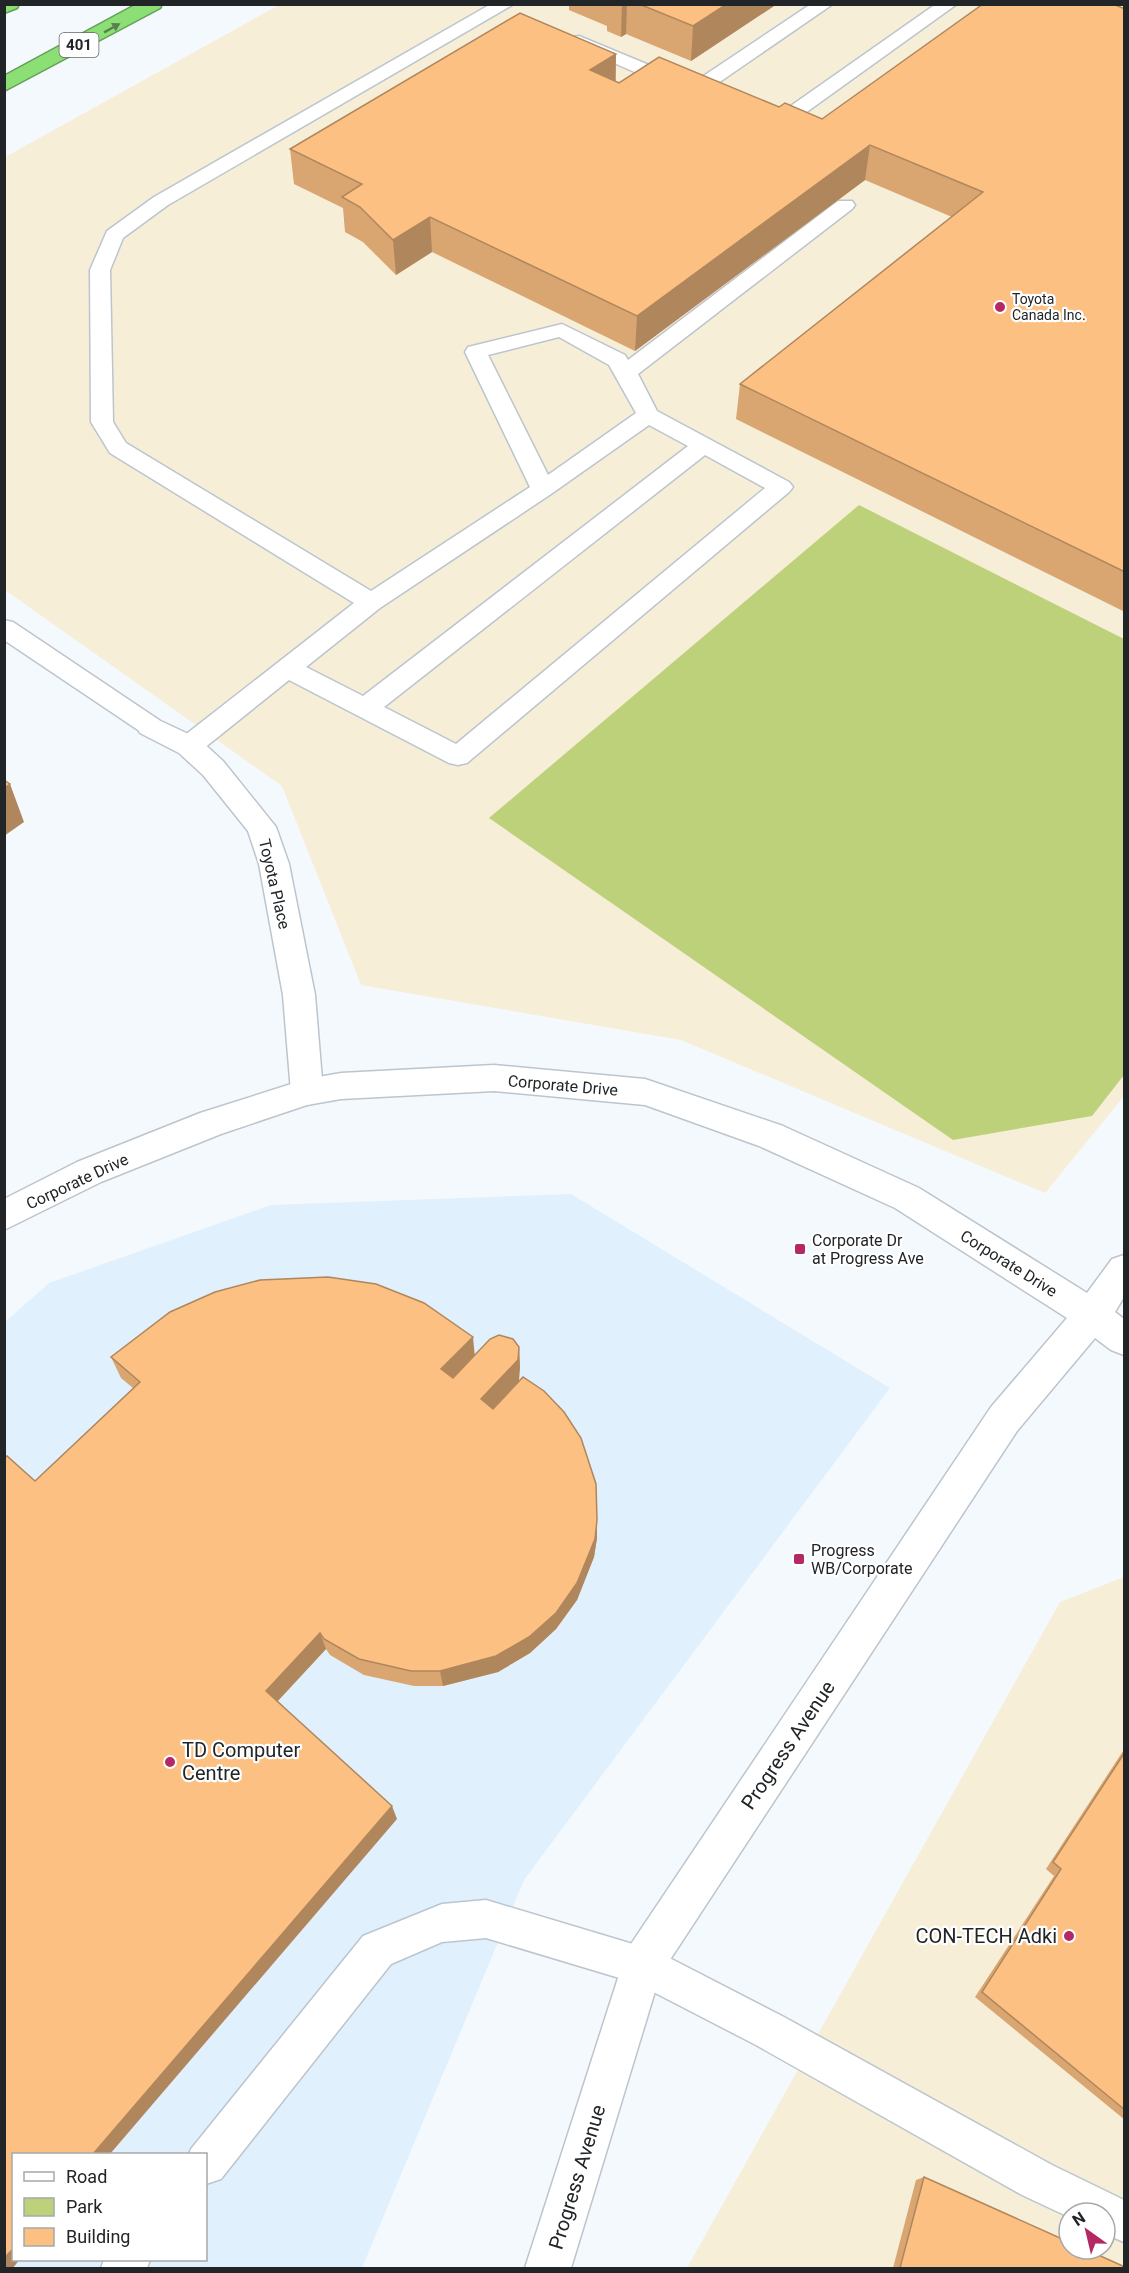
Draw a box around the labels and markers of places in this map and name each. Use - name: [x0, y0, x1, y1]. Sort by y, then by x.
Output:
- place label: Toyota Canada Inc.: [1012, 291, 1086, 323]
- marker: Toyota Canada Inc.: [993, 300, 1007, 314]
- place label: Corporate Dr at Progress Ave: [812, 1231, 924, 1268]
- marker: Corporate Dr at Progress Ave: [793, 1242, 807, 1256]
- place label: Progress WB/Corporate: [811, 1541, 912, 1578]
- marker: Progress WB/Corporate: [792, 1552, 806, 1566]
- place label: TD Computer Centre: [182, 1738, 300, 1785]
- marker: TD Computer Centre: [163, 1755, 177, 1769]
- place label: CON-TECH Adki: [916, 1924, 1057, 1948]
- marker: CON-TECH Adki: [1062, 1929, 1076, 1943]

